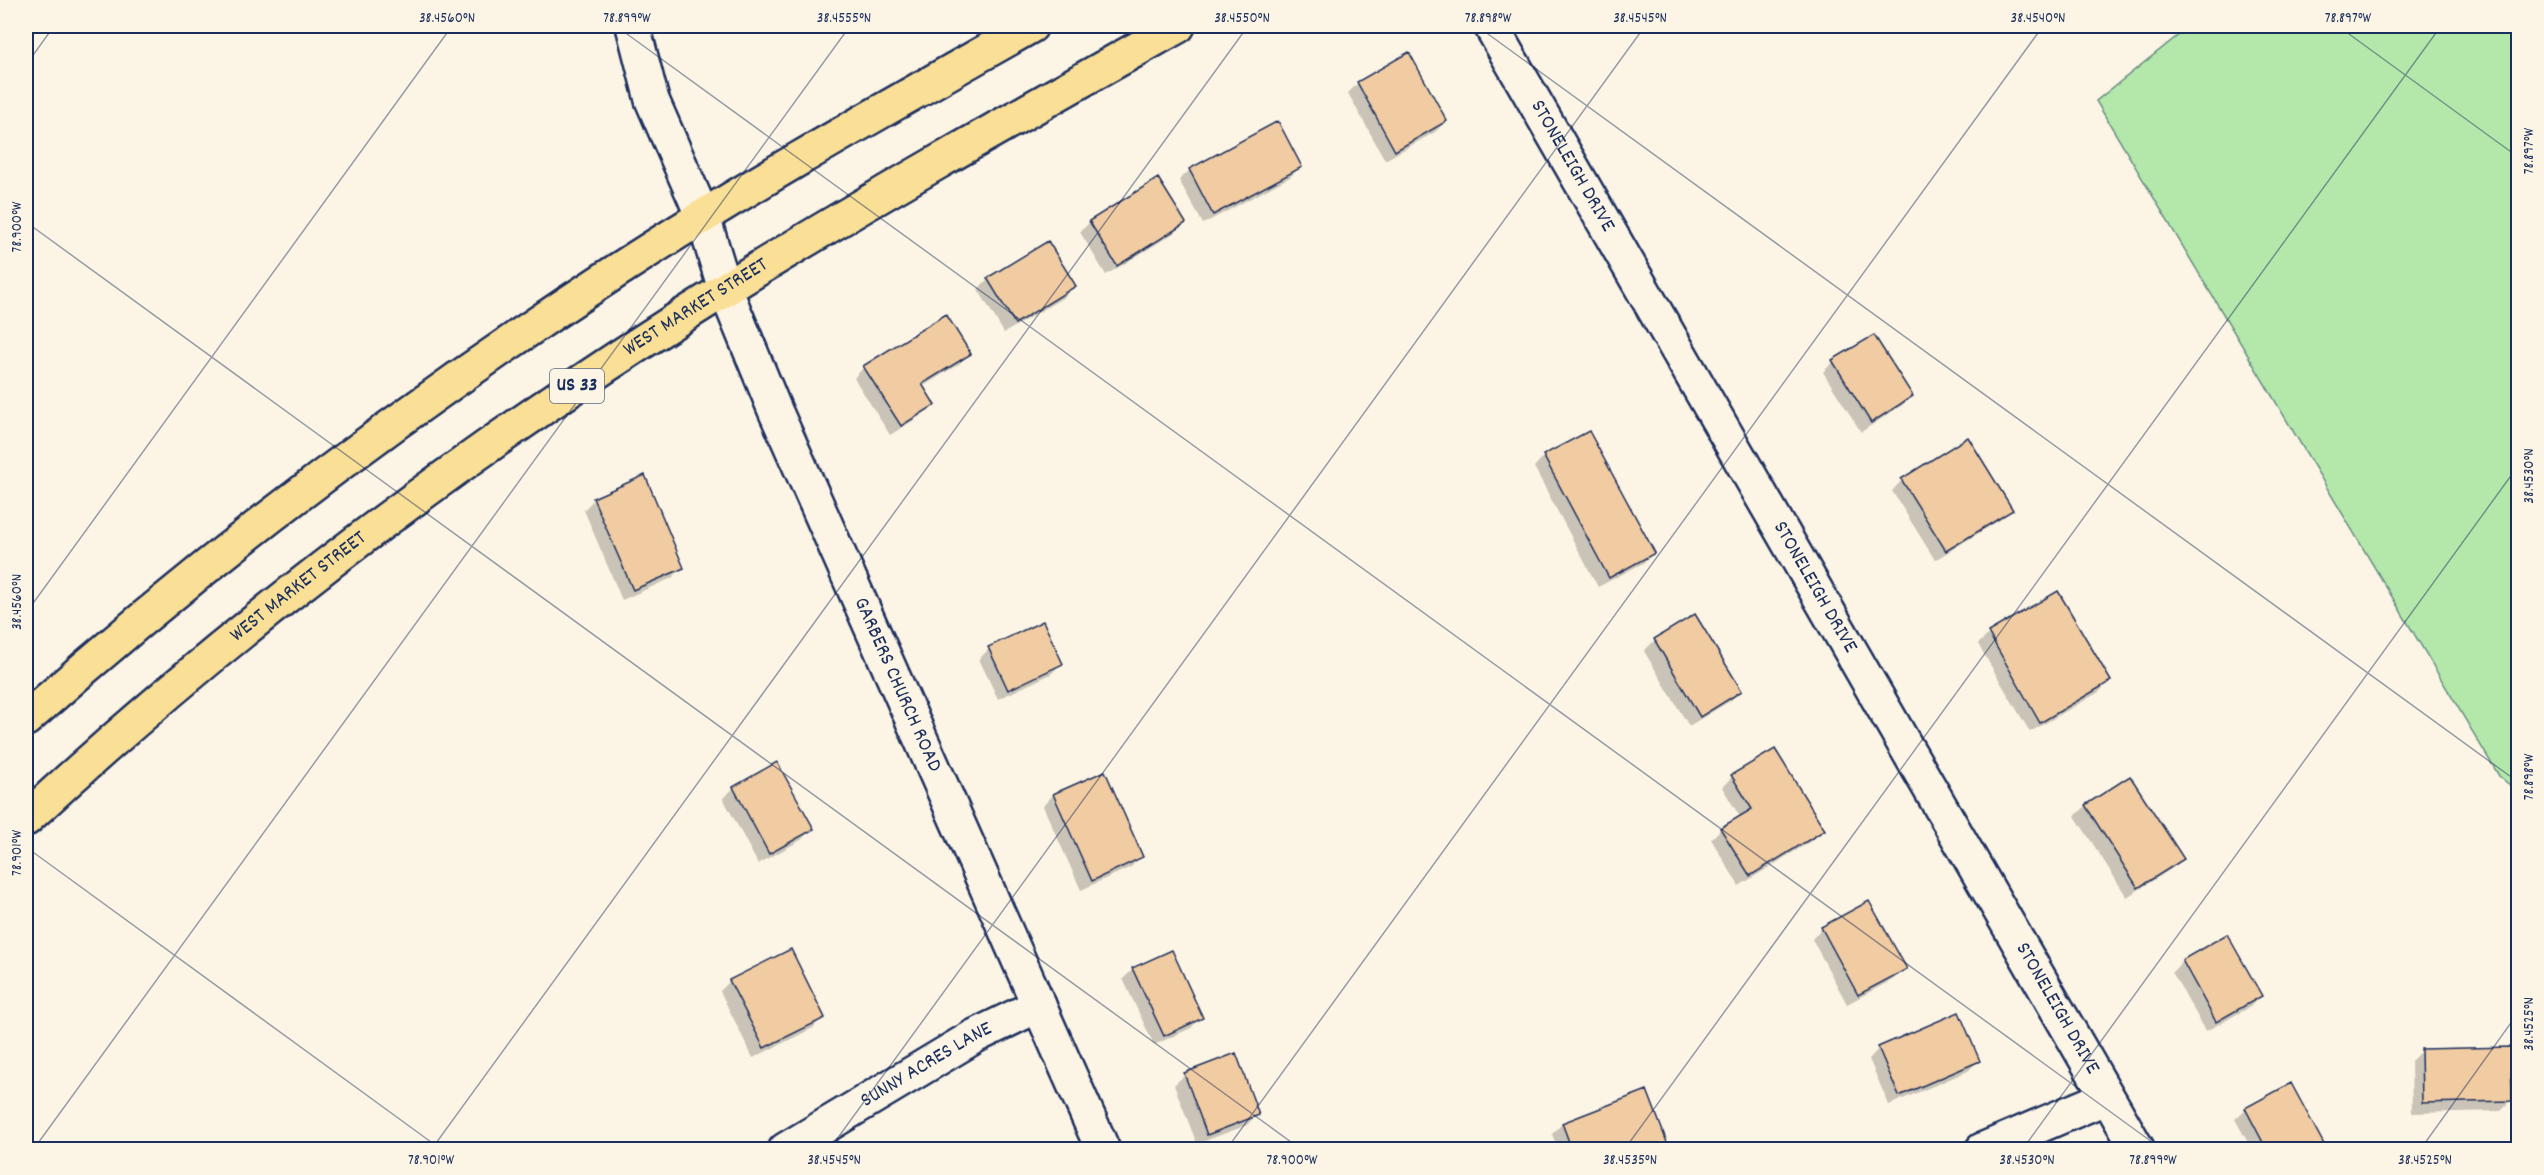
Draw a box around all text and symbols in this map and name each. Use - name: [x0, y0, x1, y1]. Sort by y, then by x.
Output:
- text: 38.4560°N: [419, 8, 475, 30]
- text: 78.899°W: [603, 8, 651, 30]
- text: 38.4555°N: [817, 8, 871, 30]
- text: 38.4550°N: [1214, 8, 1270, 30]
- text: 78.898°W: [1465, 8, 1512, 30]
- text: 38.4545°N: [1613, 8, 1667, 30]
- text: 38.4540°N: [2011, 8, 2065, 30]
- text: 78.897°W: [2325, 8, 2372, 30]
- street label: STONELEIGH DRIVE: [1522, 95, 1622, 238]
- text: 78.897°W: [2519, 127, 2541, 174]
- text: 78.900°W: [7, 201, 29, 252]
- street label: WEST MARKET STREET: [618, 251, 775, 365]
- road number: US 33: [550, 369, 604, 403]
- text: 38.4530°N: [2519, 448, 2541, 504]
- street label: STONELEIGH DRIVE: [1764, 516, 1864, 660]
- street label: WEST MARKET STREET: [224, 524, 374, 650]
- text: 38.4560°N: [7, 574, 29, 630]
- street label: GARBERS CHURCH ROAD: [845, 593, 949, 777]
- text: 78.898°W: [2519, 753, 2541, 800]
- text: 78.901°W: [7, 830, 29, 876]
- street label: STONELEIGH DRIVE: [2007, 937, 2107, 1081]
- text: 38.4525°N: [2519, 997, 2541, 1051]
- street label: SUNNY ACRES LANE: [855, 1015, 998, 1116]
- text: 78.901°W: [408, 1150, 454, 1172]
- text: 38.4545°N: [807, 1150, 861, 1172]
- text: 78.900°W: [1267, 1150, 1318, 1172]
- text: 38.4535°N: [1603, 1150, 1657, 1172]
- text: 38.4530°N: [1999, 1150, 2055, 1172]
- text: 78.899°W: [2129, 1150, 2177, 1172]
- text: 38.4525°N: [2398, 1150, 2452, 1172]

